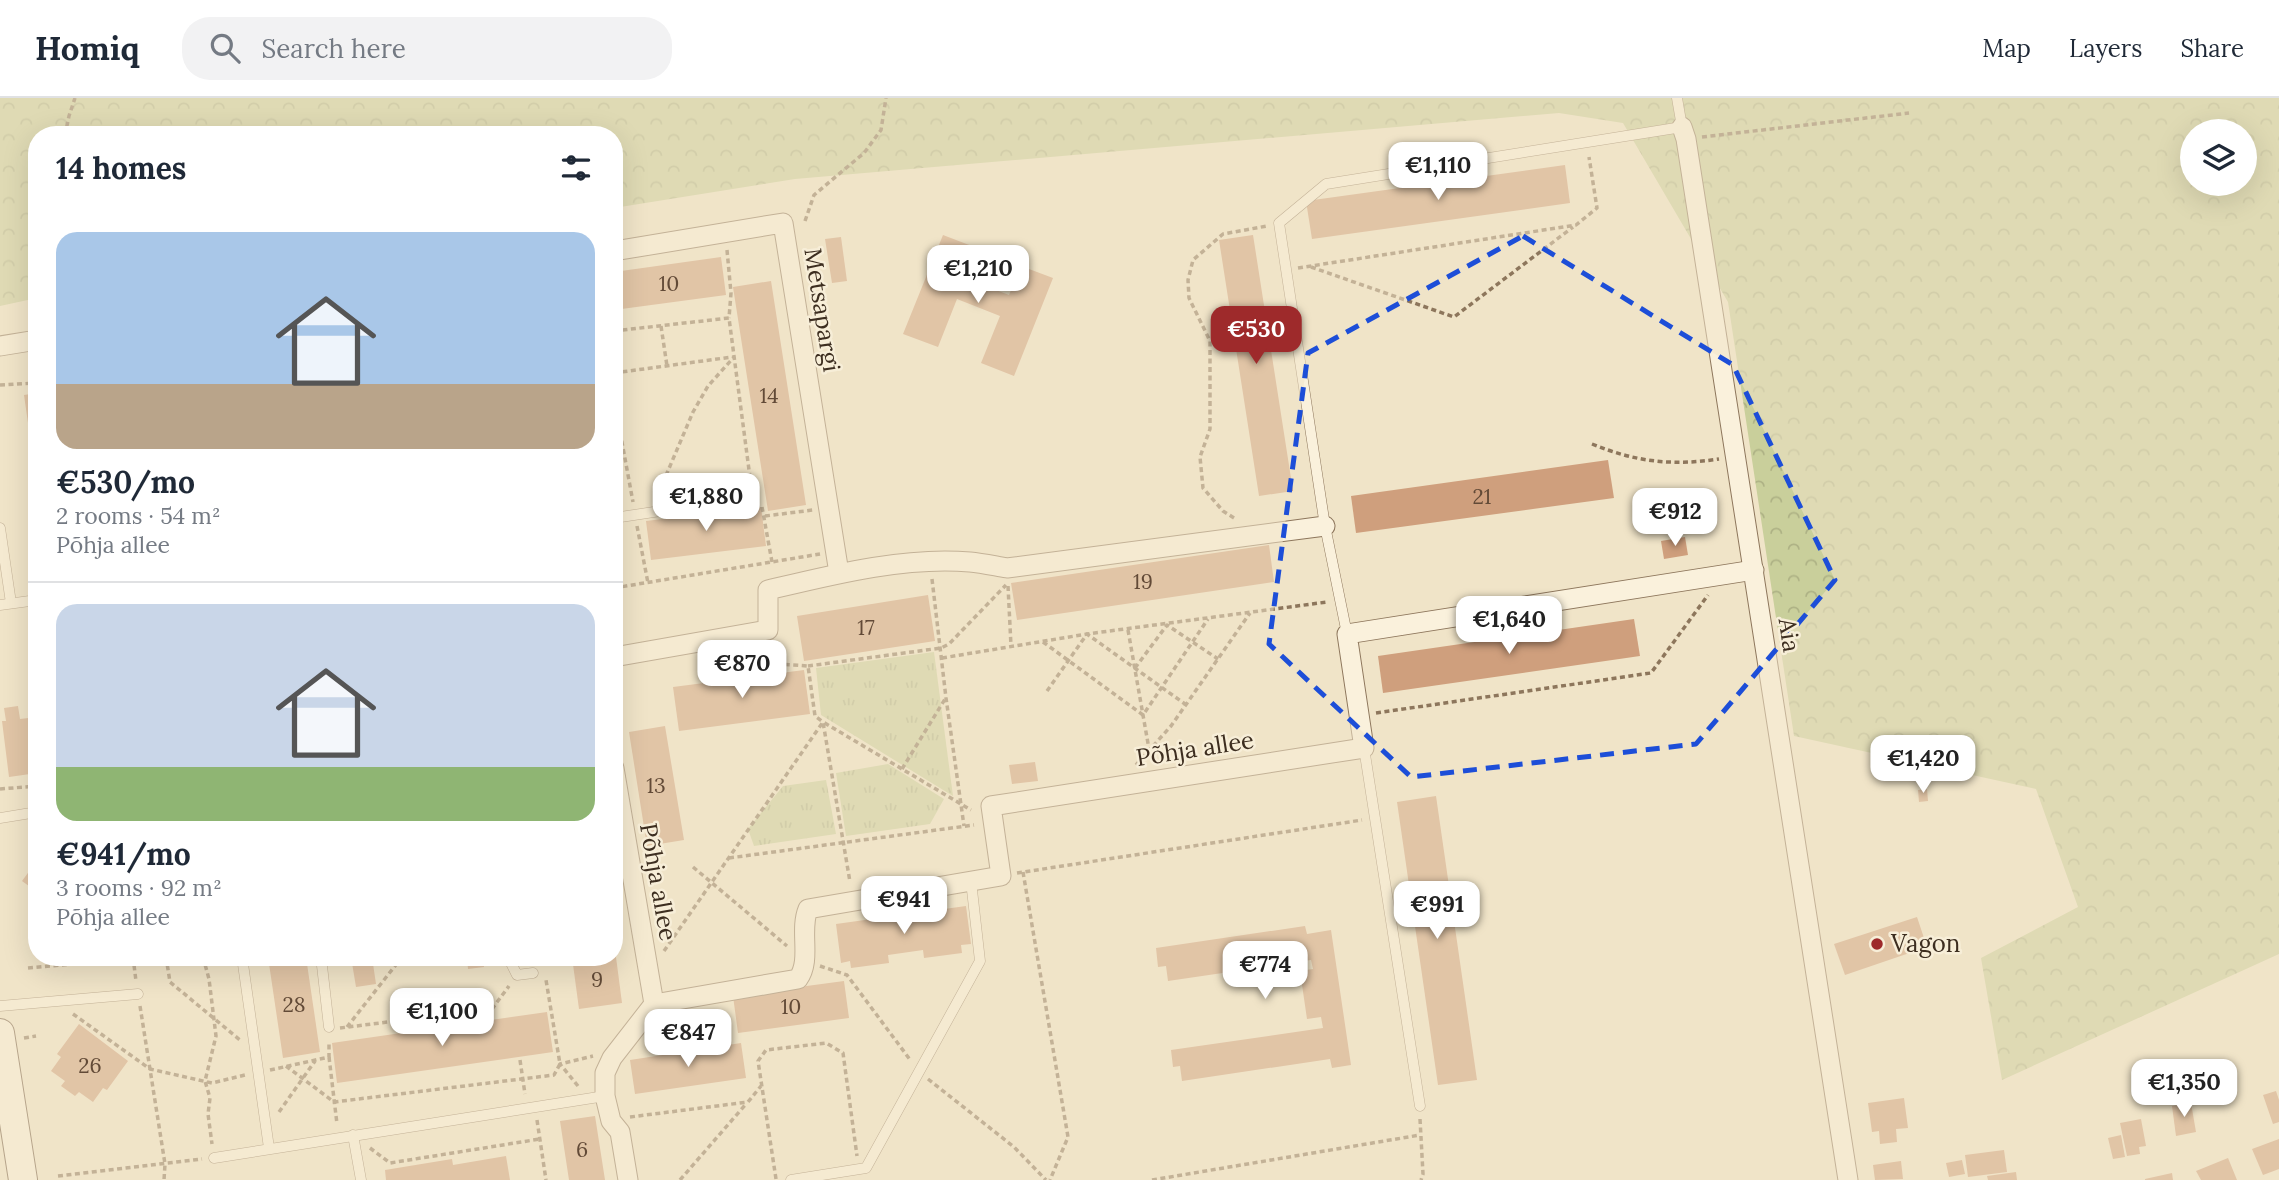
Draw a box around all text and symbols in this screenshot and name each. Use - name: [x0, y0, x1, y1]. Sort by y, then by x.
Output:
- search box: [182, 17, 672, 80]
- text: Homiq: [35, 27, 140, 69]
- icon: search: [206, 29, 244, 67]
- text: Search here: [262, 32, 406, 65]
- text: Map: [1982, 33, 2031, 64]
- text: Layers: [2069, 33, 2142, 64]
- text: Share: [2180, 33, 2244, 64]
- map controls: [2180, 119, 2257, 196]
- button: layers: [2180, 119, 2257, 196]
- pin: €1,110: [1381, 142, 1495, 202]
- text: 14 homes: [56, 149, 186, 187]
- icon: filters: [557, 149, 595, 187]
- text: €1,110: [1405, 150, 1472, 179]
- street label: Metsapargi: [797, 246, 848, 374]
- pin: €1,210: [921, 246, 1035, 305]
- text: €1,210: [943, 253, 1013, 282]
- house number: 10: [659, 270, 679, 297]
- icon: home: [263, 278, 389, 404]
- pin: €530: [1215, 306, 1297, 366]
- text: €530: [1227, 314, 1285, 343]
- house number: 14: [759, 382, 779, 409]
- text: €530/mo: [56, 463, 195, 501]
- pin: €1,880: [649, 474, 763, 533]
- text: €1,880: [669, 481, 743, 510]
- house number: 21: [1473, 483, 1491, 510]
- pin: €912: [1634, 489, 1716, 548]
- text: €912: [1648, 496, 1702, 525]
- text: 2 rooms · 54 m²: [56, 501, 221, 530]
- text: Põhja allee: [56, 530, 170, 559]
- house number: 19: [1133, 568, 1153, 595]
- pin: €1,640: [1452, 596, 1566, 656]
- text: €1,640: [1472, 604, 1546, 633]
- house number: 17: [857, 614, 875, 641]
- street label: Aia: [1771, 615, 1807, 654]
- pin: €870: [701, 640, 783, 700]
- text: €870: [713, 648, 771, 677]
- icon: home: [263, 650, 389, 776]
- street label: Põhja allee: [1134, 724, 1256, 773]
- pin: €1,420: [1866, 736, 1980, 795]
- text: €1,420: [1886, 743, 1960, 772]
- house number: 13: [646, 772, 666, 799]
- street label: Põhja allee: [633, 821, 684, 943]
- text: €941/mo: [56, 835, 191, 873]
- text: 3 rooms · 92 m²: [56, 873, 222, 902]
- pin: €941: [863, 876, 945, 936]
- pin: €991: [1396, 882, 1478, 941]
- text: €941: [877, 884, 931, 913]
- text: €991: [1410, 889, 1464, 918]
- text: Põhja allee: [56, 902, 170, 931]
- place label: Vagon: [1890, 928, 1960, 959]
- marker: Vagon: [1869, 936, 1885, 952]
- pin: €774: [1224, 942, 1306, 1001]
- text: €774: [1239, 949, 1291, 978]
- house number: 9: [591, 966, 603, 993]
- pin: €1,100: [385, 988, 499, 1048]
- house number: 28: [282, 991, 306, 1018]
- house number: 10: [781, 993, 801, 1020]
- text: €1,100: [406, 996, 478, 1025]
- pin: €847: [647, 1010, 729, 1069]
- text: €847: [660, 1017, 716, 1046]
- house number: 26: [78, 1052, 102, 1079]
- pin: €1,350: [2127, 1060, 2241, 1119]
- text: €1,350: [2147, 1067, 2221, 1096]
- house number: 6: [576, 1136, 588, 1163]

